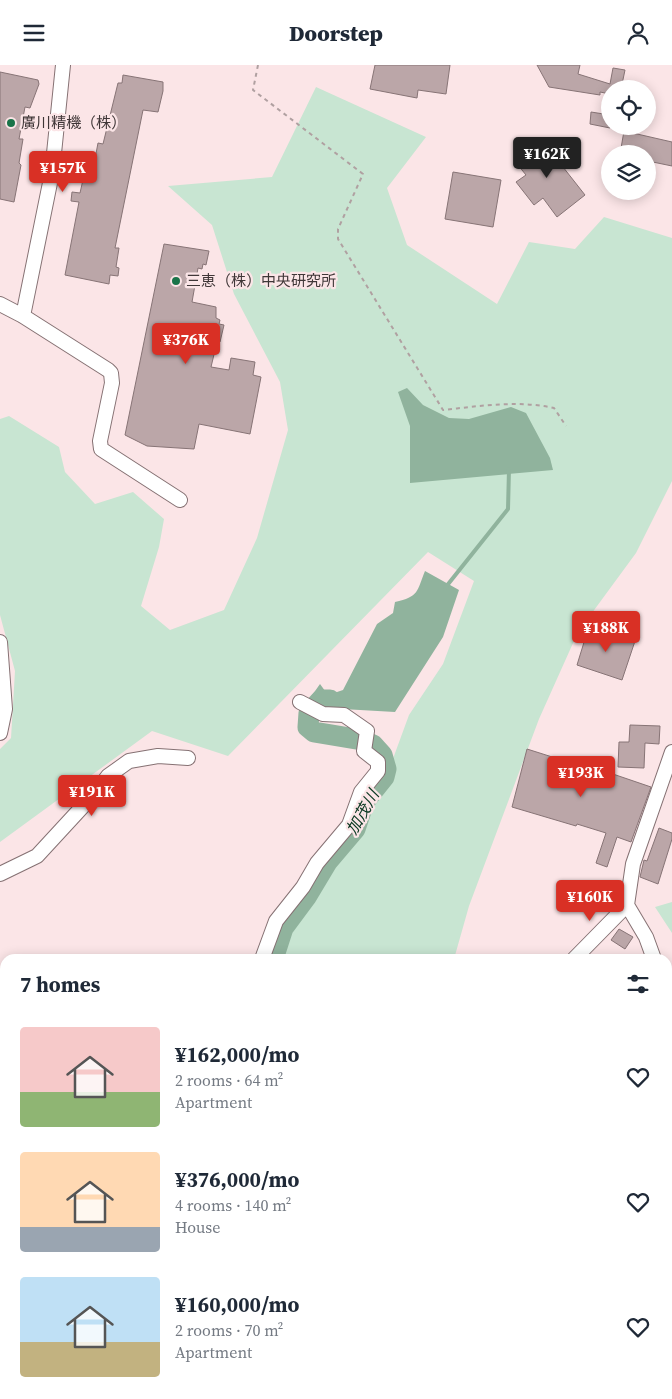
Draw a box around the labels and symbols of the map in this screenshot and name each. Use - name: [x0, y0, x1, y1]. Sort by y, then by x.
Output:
- place label: 廣川精機（株）: [21, 112, 126, 133]
- marker: 廣川精機（株）: [5, 117, 17, 129]
- pin: ¥162K: [512, 137, 582, 179]
- pin: ¥157K: [28, 151, 98, 193]
- place label: 三恵（株）中央研究所: [186, 270, 336, 291]
- marker: 三恵（株）中央研究所: [170, 275, 182, 287]
- pin: ¥376K: [151, 323, 221, 365]
- pin: ¥188K: [571, 611, 641, 653]
- pin: ¥193K: [546, 755, 616, 798]
- pin: ¥191K: [57, 775, 127, 817]
- water label: 加茂川: [340, 784, 385, 838]
- pin: ¥160K: [555, 879, 625, 922]

